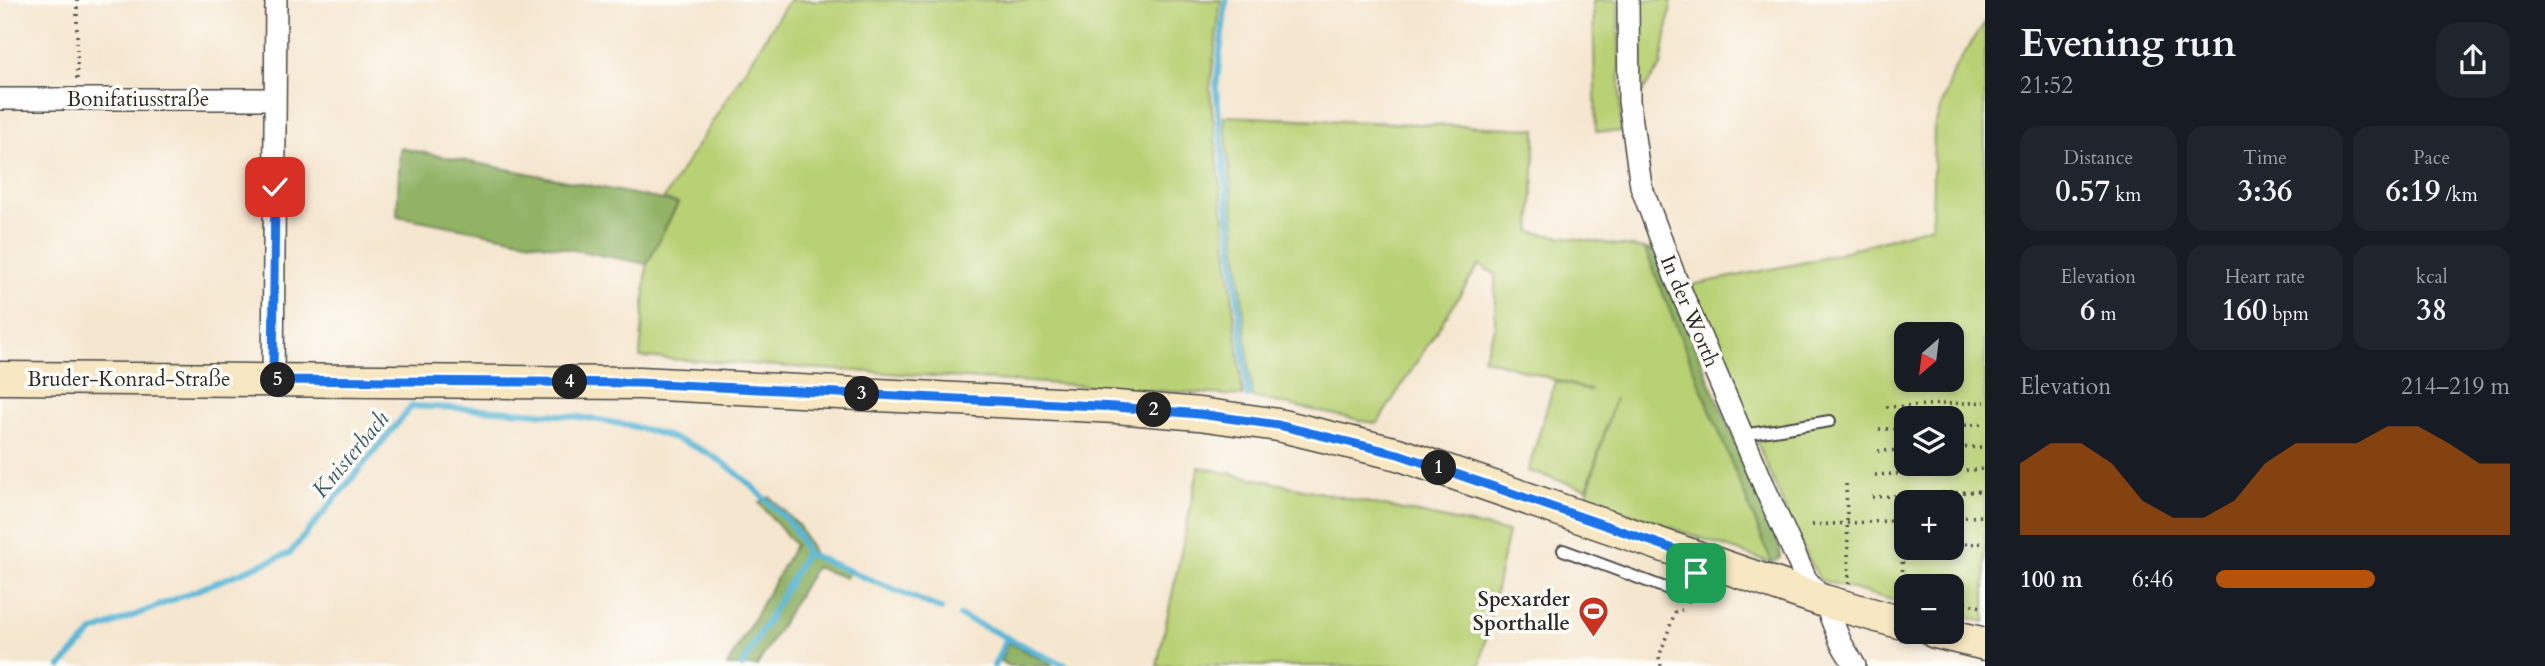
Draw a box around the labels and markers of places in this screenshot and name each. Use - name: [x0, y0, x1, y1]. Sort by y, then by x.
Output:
- pin: [245, 157, 305, 217]
- pin: 5: [260, 362, 296, 398]
- pin: 4: [552, 364, 588, 400]
- pin: 3: [844, 376, 880, 412]
- pin: 2: [1136, 392, 1172, 428]
- pin: 1: [1422, 450, 1456, 486]
- pin: [1666, 543, 1726, 603]
- place label: Spexarder Sporthalle: [1473, 585, 1571, 638]
- sports icon: Spexarder Sporthalle: [1576, 594, 1610, 638]

